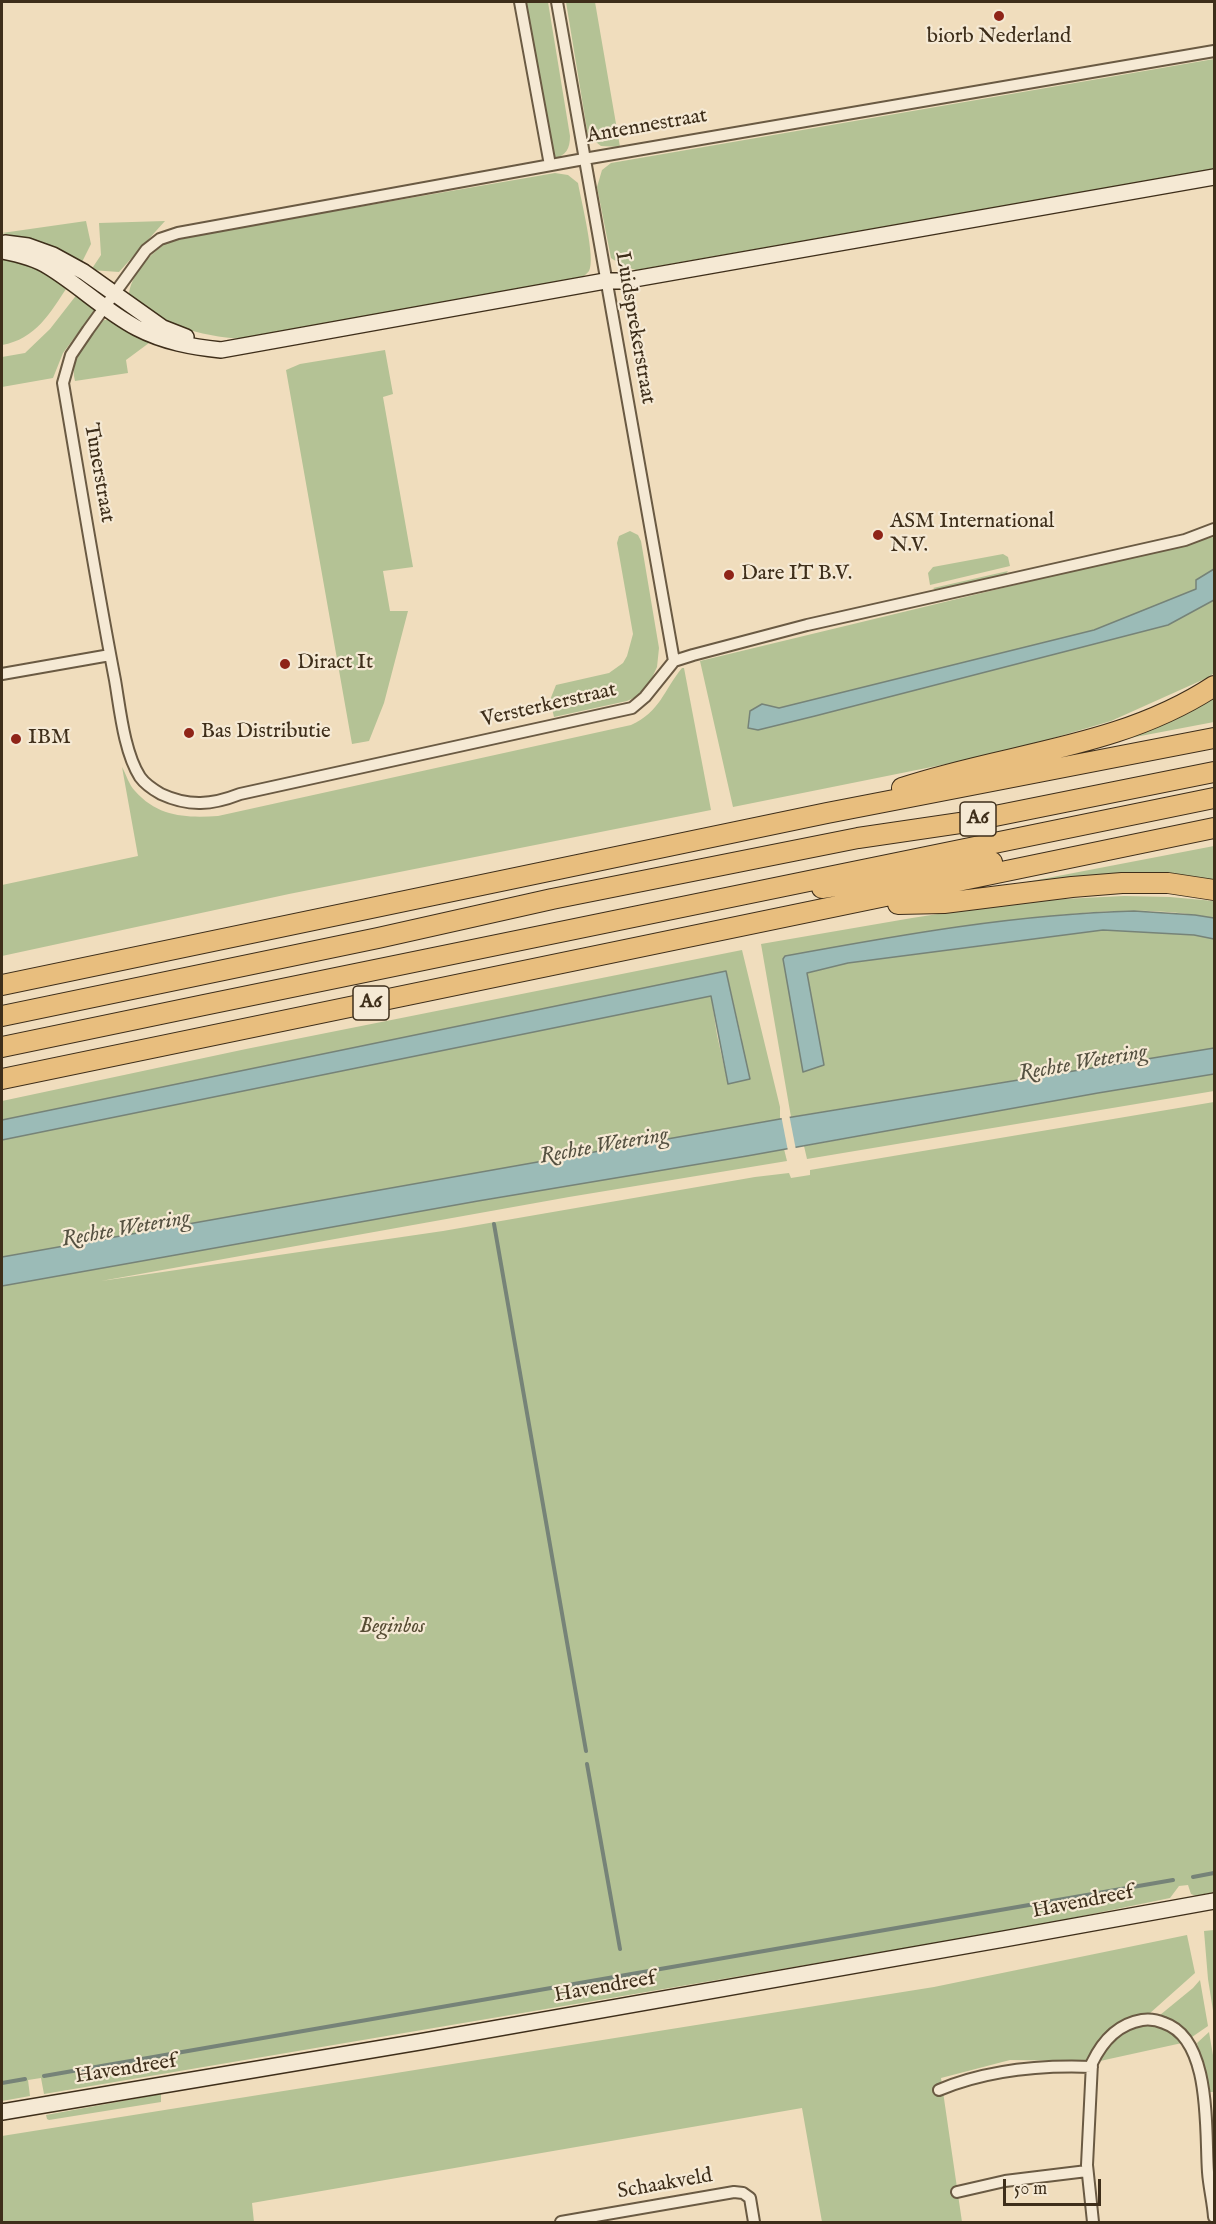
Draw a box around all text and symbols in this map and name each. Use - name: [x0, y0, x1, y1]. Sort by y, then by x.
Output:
- marker: biorb Nederland: [992, 9, 1006, 23]
- place label: biorb Nederland: [927, 25, 1071, 51]
- street label: Antennestraat: [585, 104, 709, 150]
- street label: Luidsprekerstraat: [608, 250, 660, 406]
- street label: Tunerstraat: [77, 421, 119, 525]
- place label: ASM International N.V.: [890, 510, 1054, 560]
- marker: ASM International N.V.: [871, 528, 885, 542]
- place label: Dare IT B.V.: [741, 562, 852, 588]
- marker: Dare IT B.V.: [722, 568, 736, 582]
- place label: Diract It: [297, 651, 373, 677]
- marker: Diract It: [278, 657, 292, 671]
- street label: Versterkerstraat: [479, 678, 619, 734]
- place label: Bas Distributie: [201, 720, 331, 746]
- place label: IBM: [28, 726, 71, 752]
- marker: Bas Distributie: [182, 726, 196, 740]
- marker: IBM: [9, 732, 23, 746]
- road number: A6: [960, 802, 996, 836]
- road number: A6: [353, 986, 389, 1020]
- water label: Rechte Wetering: [1017, 1040, 1149, 1088]
- water label: Rechte Wetering: [538, 1123, 670, 1171]
- water label: Rechte Wetering: [60, 1206, 192, 1254]
- park label: Beginbos: [359, 1615, 425, 1641]
- street label: Havendreef: [1030, 1881, 1136, 1925]
- street label: Havendreef: [552, 1967, 658, 2009]
- street label: Havendreef: [73, 2050, 179, 2090]
- street label: Schaakveld: [616, 2164, 714, 2206]
- scale bar: [1006, 2167, 1104, 2205]
- text: 50 m: [1014, 2178, 1047, 2201]

